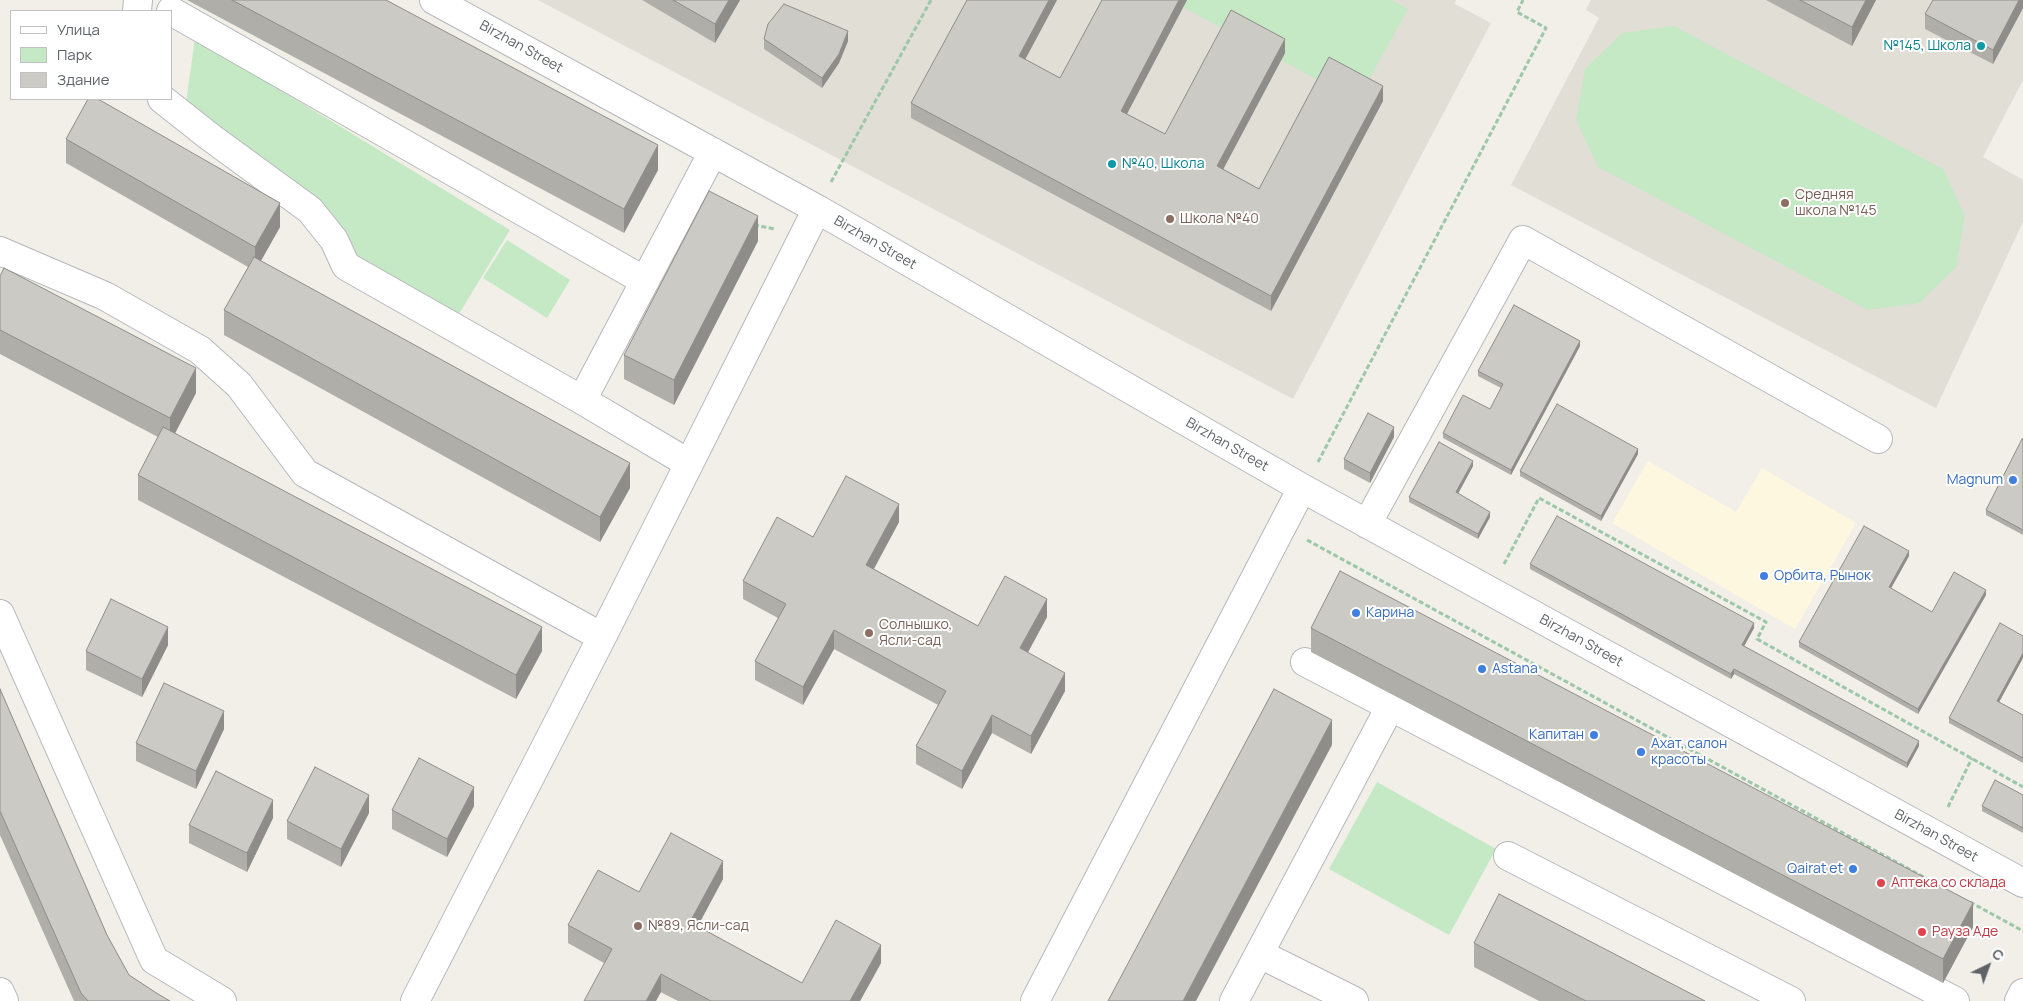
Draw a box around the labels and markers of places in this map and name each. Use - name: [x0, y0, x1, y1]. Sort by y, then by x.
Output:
- place label: №145, Школа: [1884, 38, 1971, 54]
- marker: №145, Школа: [1975, 40, 1987, 52]
- place label: №40, Школа: [1122, 156, 1204, 172]
- marker: №40, Школа: [1106, 158, 1118, 170]
- place label: Средняя школа №145: [1795, 187, 1877, 220]
- marker: Средняя школа №145: [1779, 197, 1791, 209]
- place label: Школа №40: [1180, 211, 1259, 227]
- marker: Школа №40: [1164, 213, 1176, 225]
- place label: Magnum: [1947, 472, 2003, 488]
- marker: Magnum: [2007, 474, 2019, 486]
- place label: Орбита, Рынок: [1774, 568, 1871, 584]
- marker: Орбита, Рынок: [1758, 570, 1770, 582]
- place label: Карина: [1366, 605, 1414, 621]
- marker: Карина: [1350, 607, 1362, 619]
- place label: Солнышко, Ясли-сад: [879, 617, 952, 650]
- marker: Солнышко, Ясли-сад: [863, 627, 875, 639]
- place label: Astana: [1492, 661, 1538, 677]
- marker: Astana: [1476, 663, 1488, 675]
- place label: Капитан: [1529, 727, 1584, 743]
- marker: Капитан: [1588, 729, 1600, 741]
- place label: Ахат, салон красоты: [1651, 736, 1727, 769]
- marker: Ахат, салон красоты: [1635, 746, 1647, 758]
- place label: Qairat et: [1787, 861, 1843, 877]
- marker: Qairat et: [1847, 863, 1859, 875]
- place label: Аптека со склада: [1891, 875, 2006, 891]
- marker: Аптека со склада: [1875, 877, 1887, 889]
- place label: №89, Ясли-сад: [648, 918, 749, 934]
- marker: №89, Ясли-сад: [632, 920, 644, 932]
- place label: Рауза Аде: [1932, 924, 1998, 940]
- marker: Рауза Аде: [1916, 926, 1928, 938]

